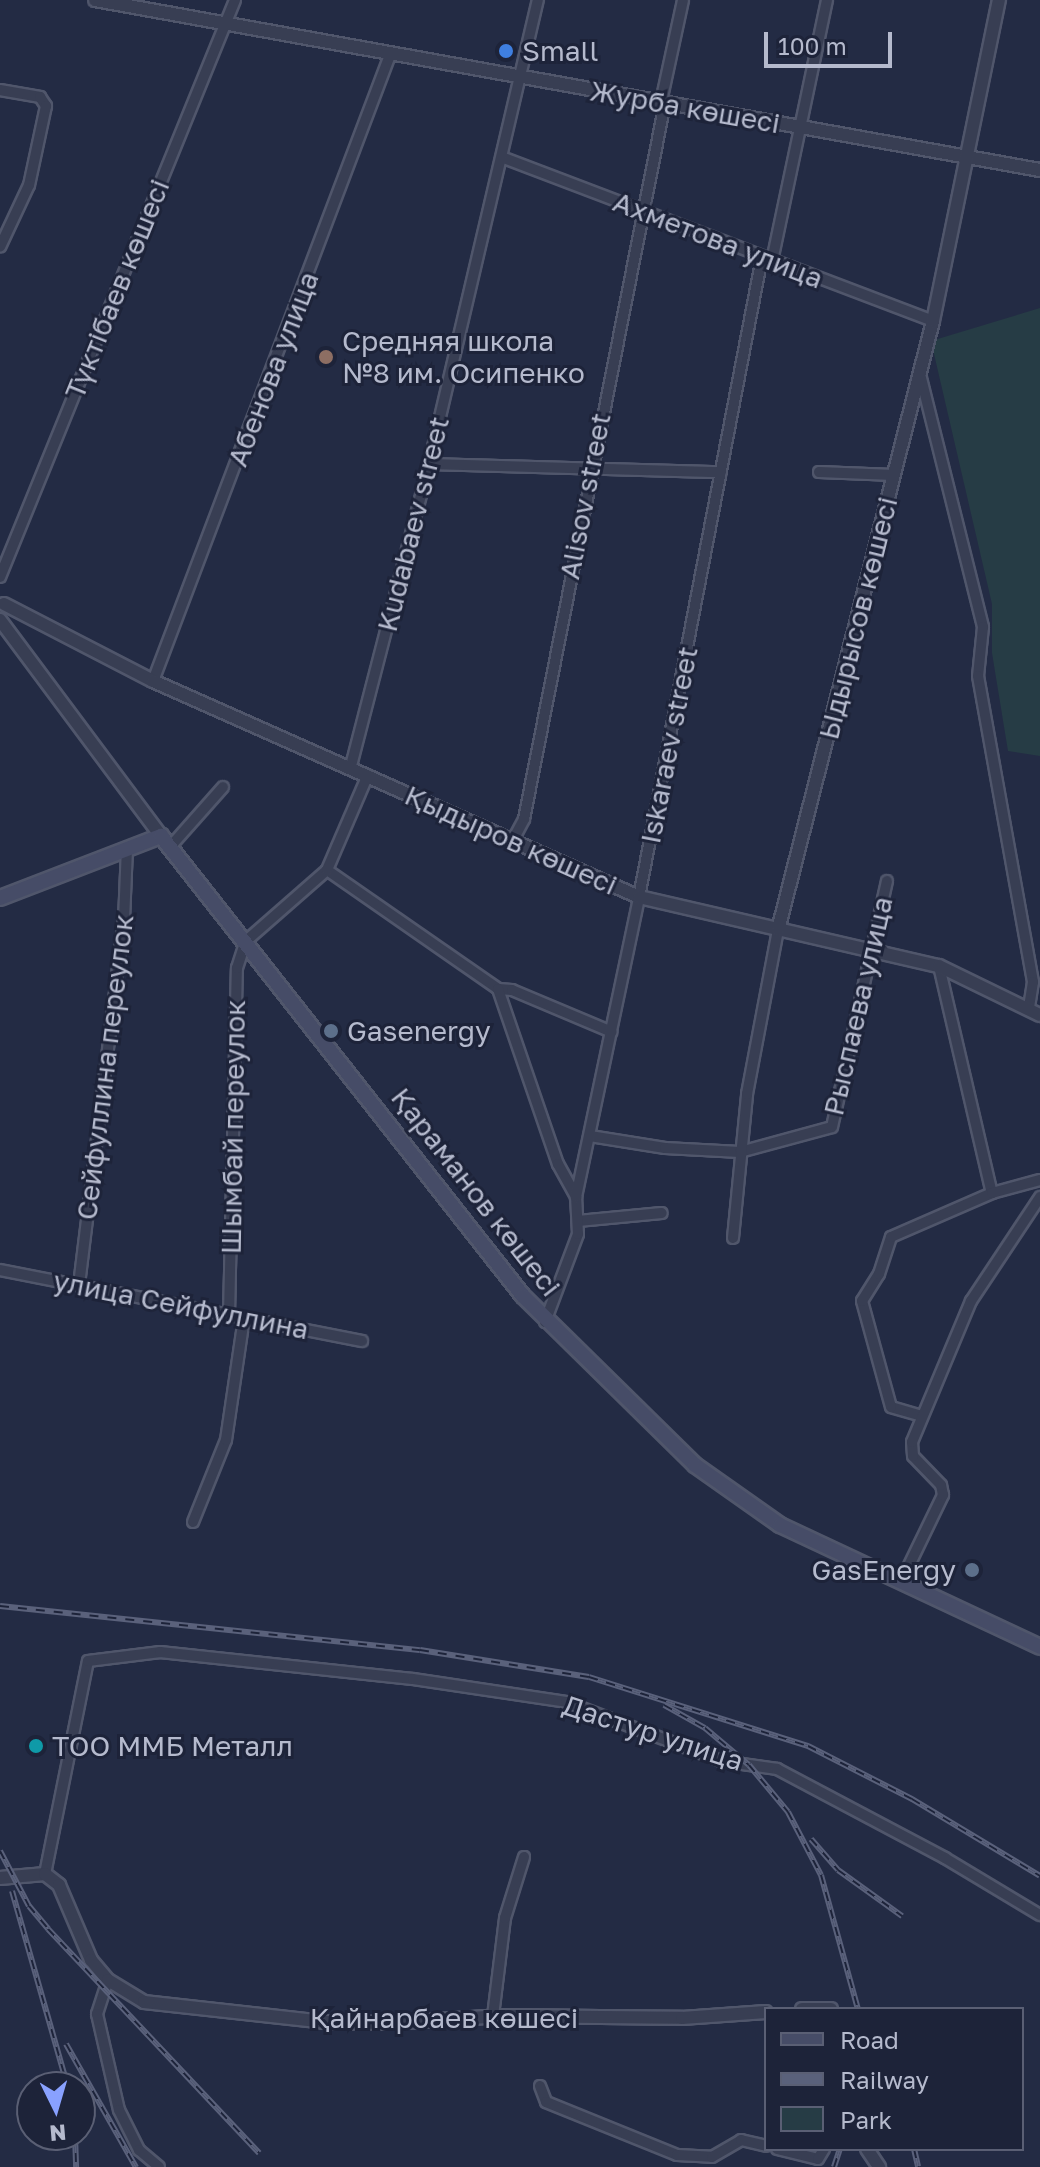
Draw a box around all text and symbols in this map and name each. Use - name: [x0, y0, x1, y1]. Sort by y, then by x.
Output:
- scale bar: [768, 16, 896, 66]
- text: 100 m: [778, 31, 847, 60]
- place label: Small: [522, 34, 598, 68]
- marker: Small: [497, 42, 515, 60]
- street label: Журба көшесі: [587, 74, 783, 140]
- street label: Түктібаев көшесі: [58, 174, 176, 404]
- street label: Ахметова улица: [608, 185, 828, 295]
- street label: Абенова улица: [220, 267, 326, 471]
- place label: Средняя школа №8 им. Осипенко: [342, 324, 585, 390]
- marker: Средняя школа №8 им. Осипенко: [317, 348, 335, 366]
- street label: Alisov street: [552, 410, 618, 582]
- street label: Kudabaev street: [370, 413, 456, 635]
- street label: Ыдырысов көшесі: [812, 493, 904, 743]
- street label: Iskaraev street: [633, 644, 705, 846]
- street label: Қыдыров көшесі: [400, 778, 622, 902]
- street label: Рыспаева улица: [816, 893, 900, 1119]
- street label: Сейфуллина переулок: [70, 912, 140, 1222]
- street label: Шымбай переулок: [214, 999, 252, 1255]
- place label: Gasenergy: [347, 1014, 491, 1048]
- marker: Gasenergy: [322, 1022, 340, 1040]
- street label: Қараманов көшесі: [384, 1081, 568, 1303]
- street label: улица Сейфуллина: [50, 1264, 312, 1346]
- place label: GasEnergy: [812, 1553, 956, 1587]
- marker: GasEnergy: [963, 1561, 981, 1579]
- street label: Дастур улица: [559, 1688, 747, 1778]
- place label: ТОО ММБ Металл: [52, 1729, 293, 1763]
- marker: ТОО ММБ Металл: [27, 1737, 45, 1755]
- street label: Қайнарбаев көшесі: [310, 2001, 578, 2035]
- legend: [764, 2007, 1024, 2151]
- text: Road: [840, 2025, 899, 2054]
- text: Railway: [840, 2065, 929, 2094]
- north arrow: [16, 2071, 96, 2151]
- text: Park: [840, 2105, 892, 2134]
- text: N: [48, 2119, 67, 2148]

